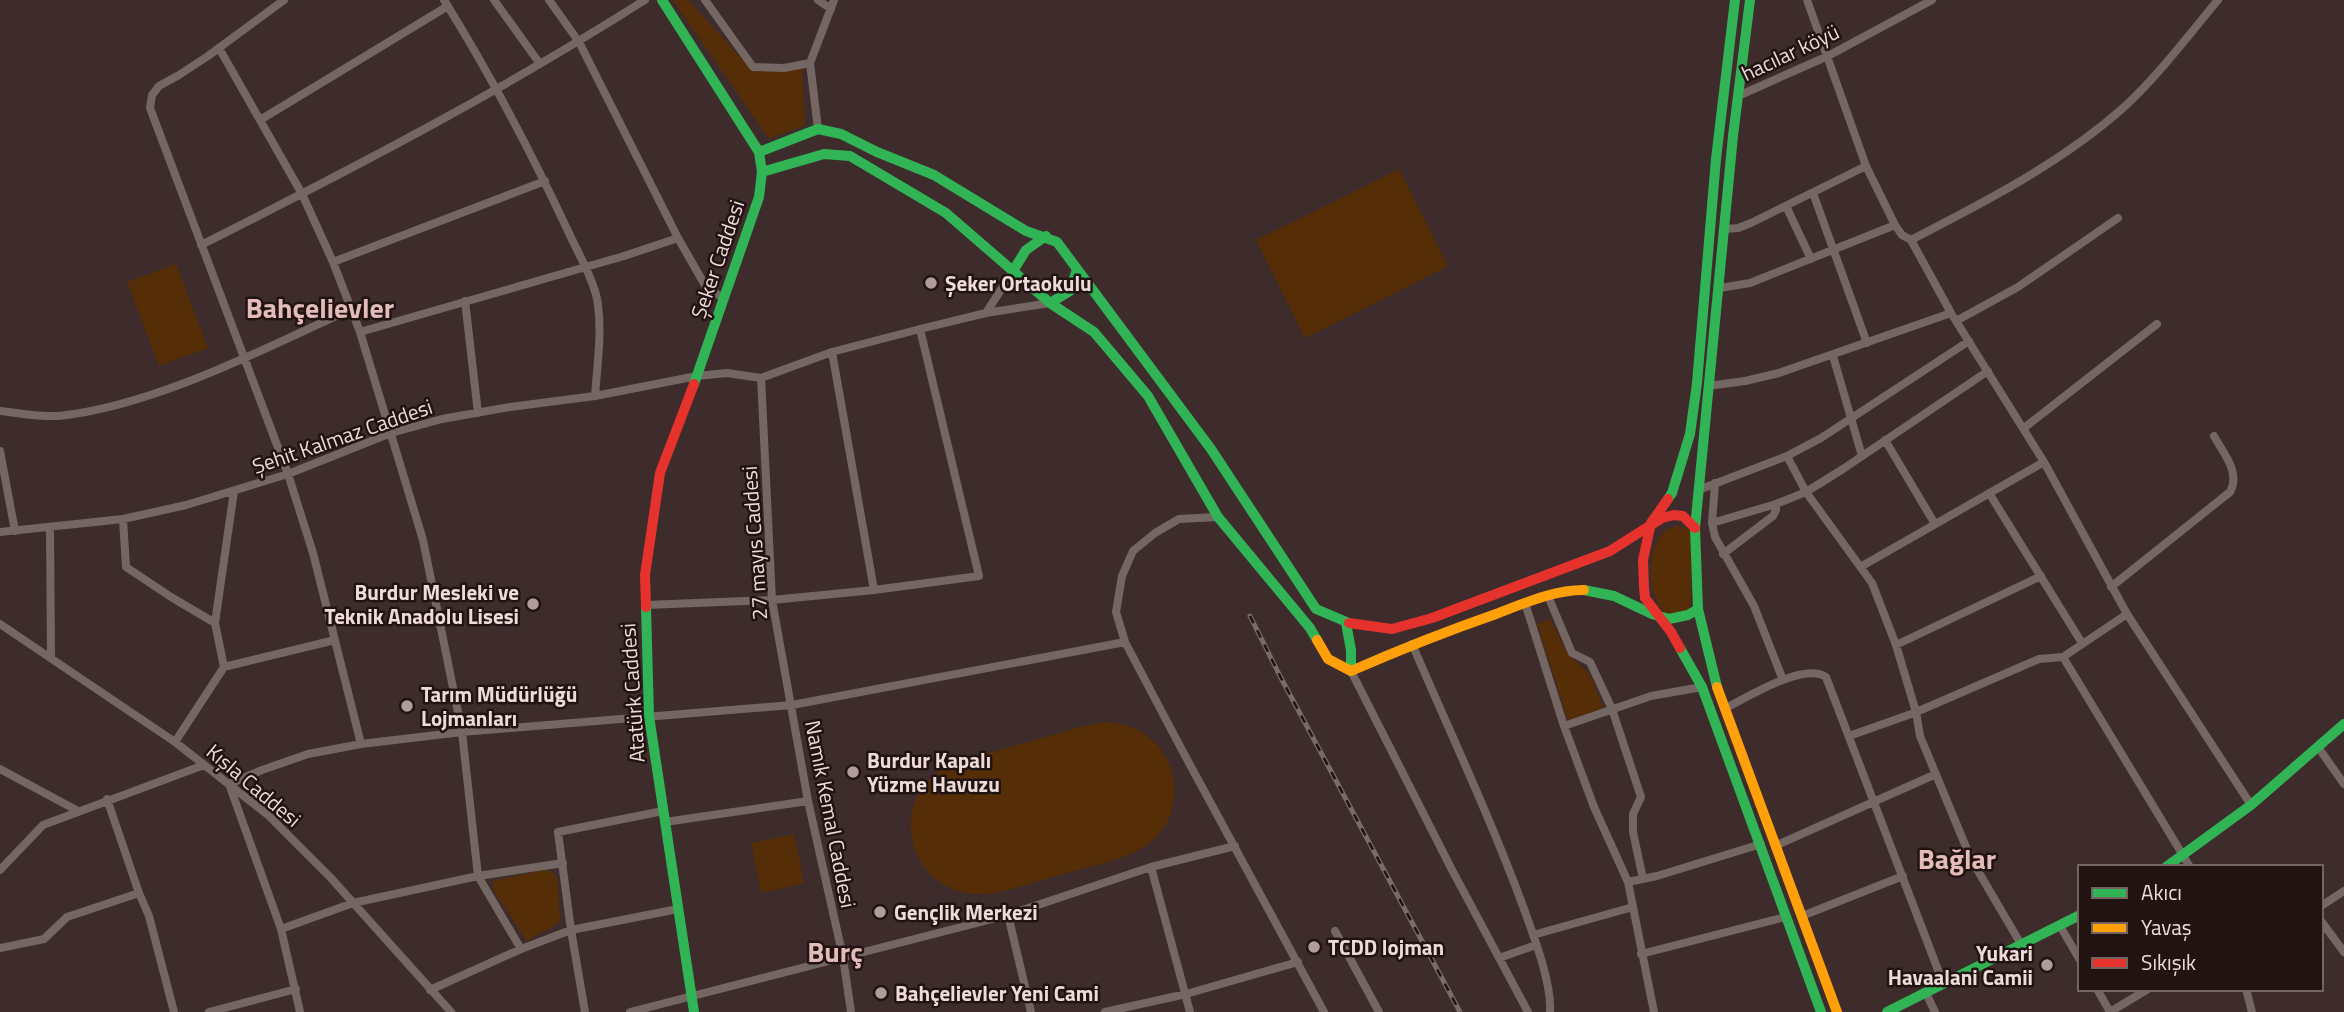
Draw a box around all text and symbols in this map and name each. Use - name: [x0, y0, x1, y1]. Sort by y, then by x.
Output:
- street label: hacılar köyü: [1736, 15, 1844, 89]
- street label: Şeker Caddesi: [682, 195, 752, 323]
- place label: Şeker Ortaokulu: [945, 267, 1092, 299]
- marker: Şeker Ortaokulu: [923, 275, 939, 291]
- district label: Bahçelievler: [246, 286, 394, 329]
- street label: Şehit Kalmaz Caddesi: [248, 390, 436, 482]
- street label: 27 mayıs Caddesi: [733, 465, 775, 621]
- place label: Burdur Mesleki ve Teknik Anadolu Lisesi: [325, 576, 519, 632]
- marker: Burdur Mesleki ve Teknik Anadolu Lisesi: [525, 596, 541, 612]
- street label: Atatürk Caddesi: [611, 622, 653, 764]
- place label: Tarım Müdürlüğü Lojmanları: [421, 678, 577, 734]
- marker: Tarım Müdürlüğü Lojmanları: [399, 698, 415, 714]
- street label: Namık Kemal Caddesi: [797, 717, 865, 911]
- street label: Kışla Caddesi: [200, 736, 308, 834]
- place label: Burdur Kapalı Yüzme Havuzu: [867, 744, 1000, 800]
- marker: Burdur Kapalı Yüzme Havuzu: [845, 764, 861, 780]
- district label: Bağlar: [1918, 837, 1996, 880]
- legend: [2078, 865, 2323, 991]
- text: Akıcı: [2141, 876, 2182, 908]
- place label: Gençlik Merkezi: [894, 896, 1038, 928]
- marker: Gençlik Merkezi: [872, 904, 888, 920]
- text: Yavaş: [2141, 911, 2192, 943]
- district label: Burç: [807, 930, 863, 973]
- place label: TCDD lojman: [1328, 931, 1444, 963]
- place label: Yukari Havaalani Camii: [1888, 937, 2033, 993]
- marker: TCDD lojman: [1306, 939, 1322, 955]
- text: Sıkışık: [2141, 946, 2196, 978]
- marker: Yukari Havaalani Camii: [2039, 957, 2055, 973]
- place label: Bahçelievler Yeni Cami: [895, 977, 1099, 1009]
- marker: Bahçelievler Yeni Cami: [873, 985, 889, 1001]

